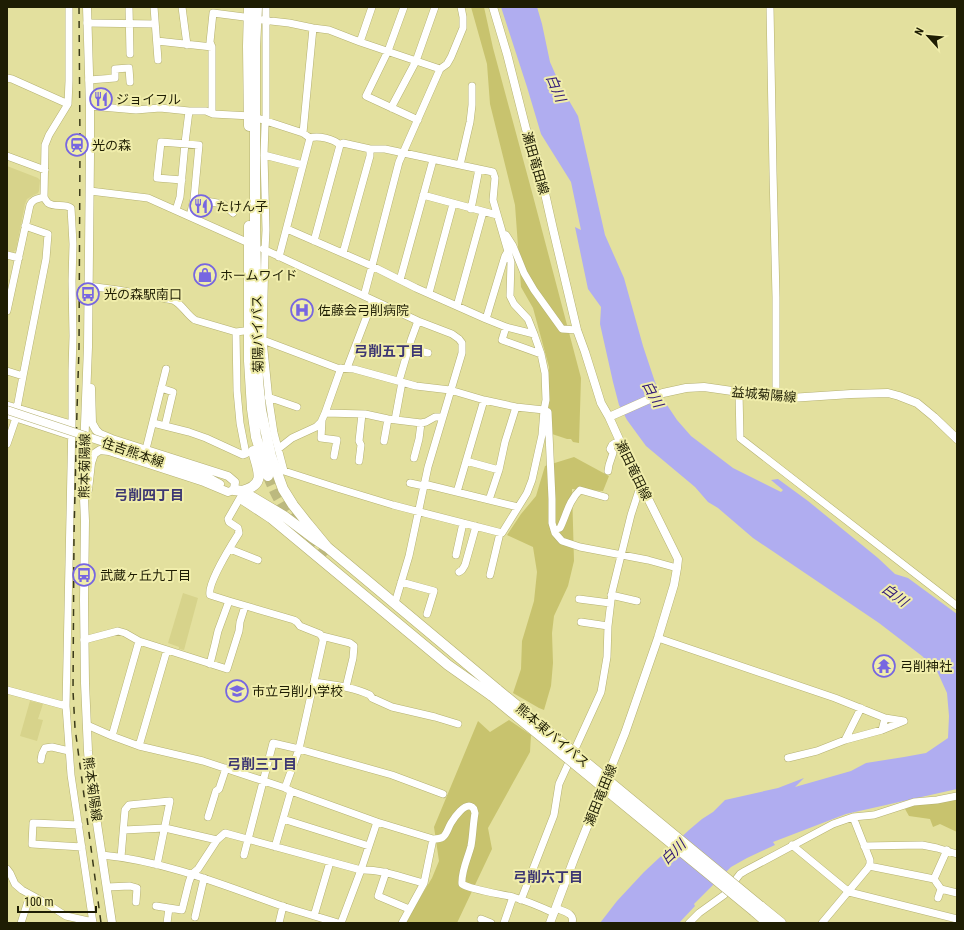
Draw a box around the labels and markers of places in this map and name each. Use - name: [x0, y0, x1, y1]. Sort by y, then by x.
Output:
- restaurant icon: ジョイフル: [88, 86, 114, 112]
- place label: ジョイフル: [116, 92, 181, 107]
- station icon: 光の森: [64, 132, 90, 158]
- place label: 光の森: [92, 138, 131, 153]
- restaurant icon: たけん子: [188, 193, 214, 219]
- place label: たけん子: [216, 199, 268, 214]
- shop icon: ホームワイド: [192, 262, 218, 288]
- place label: ホームワイド: [220, 268, 298, 283]
- bus stop icon: 光の森駅南口: [75, 281, 101, 307]
- place label: 光の森駅南口: [104, 287, 182, 302]
- hospital icon: 佐藤会弓削病院: [289, 297, 315, 323]
- place label: 佐藤会弓削病院: [318, 303, 409, 318]
- bus stop icon: 武蔵ヶ丘九丁目: [71, 562, 97, 588]
- place label: 武蔵ヶ丘九丁目: [100, 568, 191, 583]
- temple icon: 弓削神社: [871, 653, 897, 679]
- place label: 弓削神社: [900, 659, 952, 674]
- school or university icon: 市立弓削小学校: [224, 678, 250, 704]
- place label: 市立弓削小学校: [252, 684, 343, 699]

